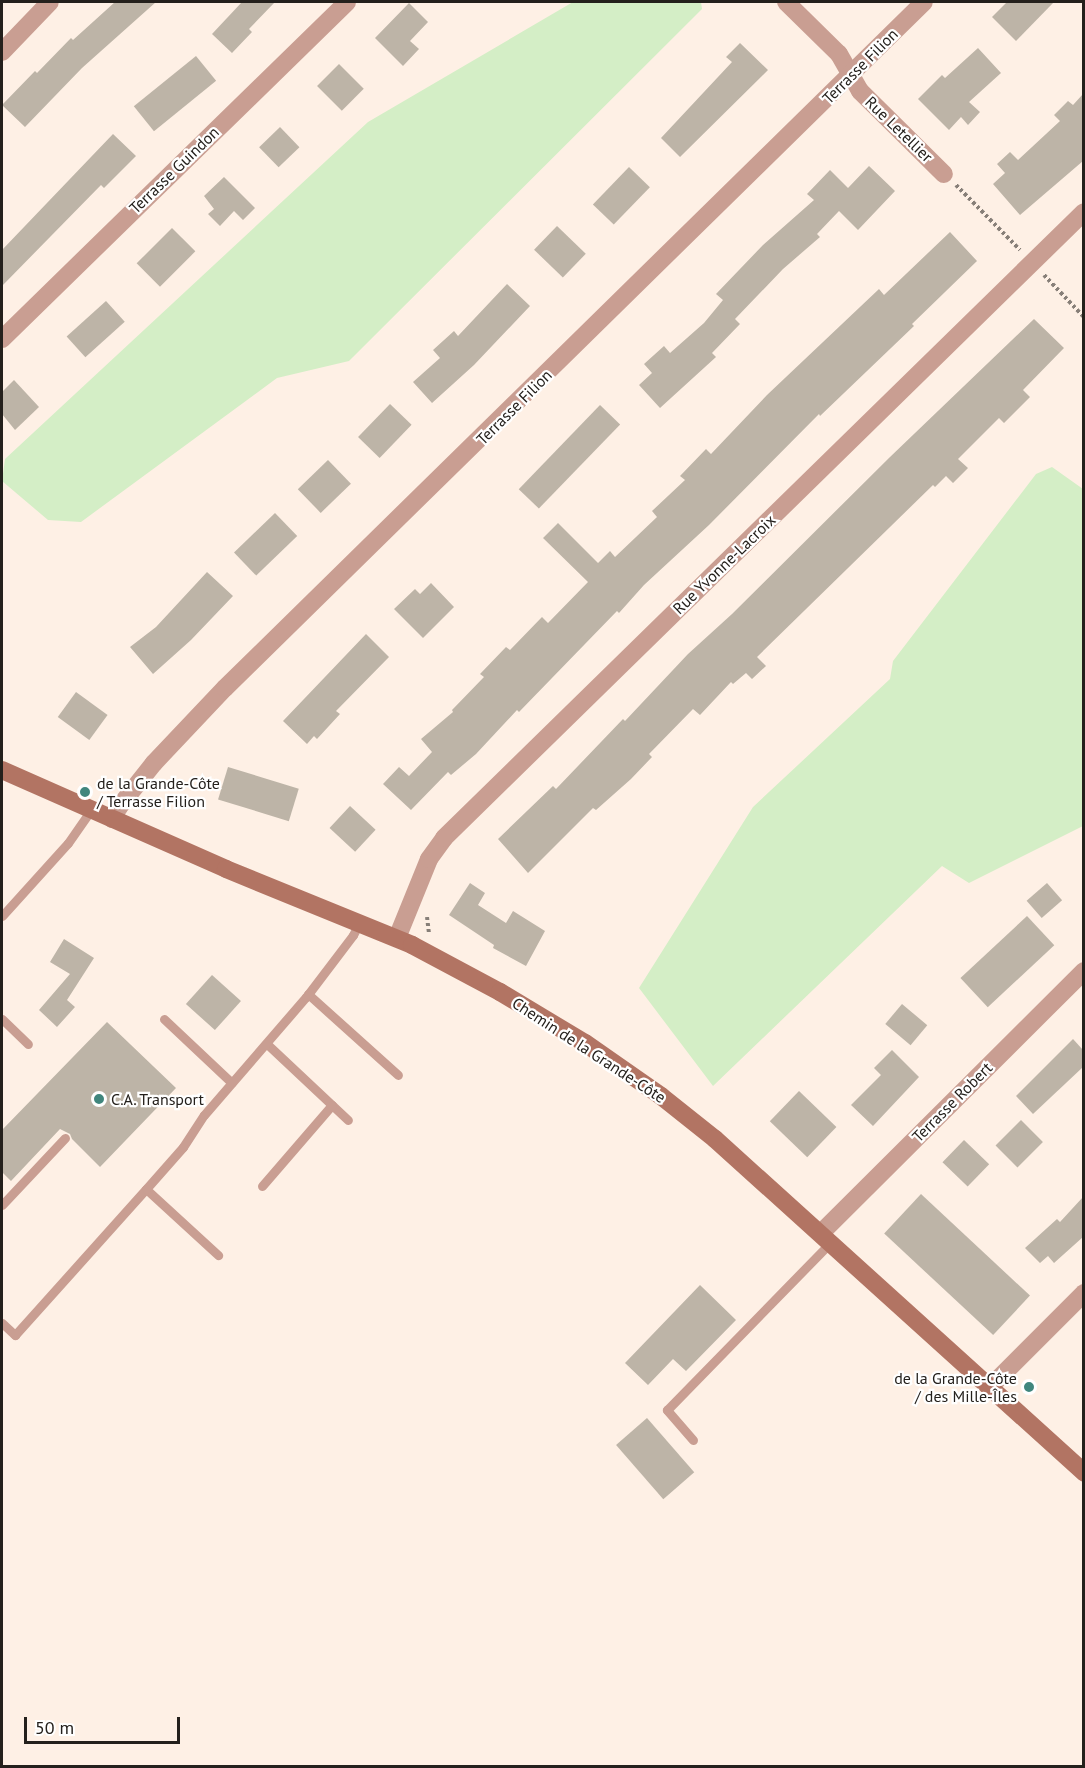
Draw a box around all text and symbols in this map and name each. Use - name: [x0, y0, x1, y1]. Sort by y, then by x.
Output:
- street label: Terrasse Filion: [818, 24, 902, 108]
- street label: Rue Letellier: [861, 92, 937, 166]
- street label: Terrasse Guindon: [125, 122, 223, 218]
- street label: Terrasse Filion: [472, 365, 556, 449]
- street label: Rue Yvonne-Lacroix: [669, 510, 779, 618]
- place label: de la Grande-Côte / Terrasse Filion: [97, 773, 220, 811]
- marker: de la Grande-Côte / Terrasse Filion: [78, 785, 92, 799]
- street label: Chemin de la Grande-Côte: [509, 993, 669, 1107]
- street label: Terrasse Robert: [908, 1058, 996, 1146]
- place label: C.A. Transport: [111, 1089, 206, 1109]
- marker: C.A. Transport: [92, 1092, 106, 1106]
- place label: de la Grande-Côte / des Mille-Îles: [894, 1368, 1017, 1406]
- marker: de la Grande-Côte / des Mille-Îles: [1022, 1380, 1036, 1394]
- scale bar: [27, 1705, 183, 1743]
- text: 50 m: [35, 1716, 74, 1739]

